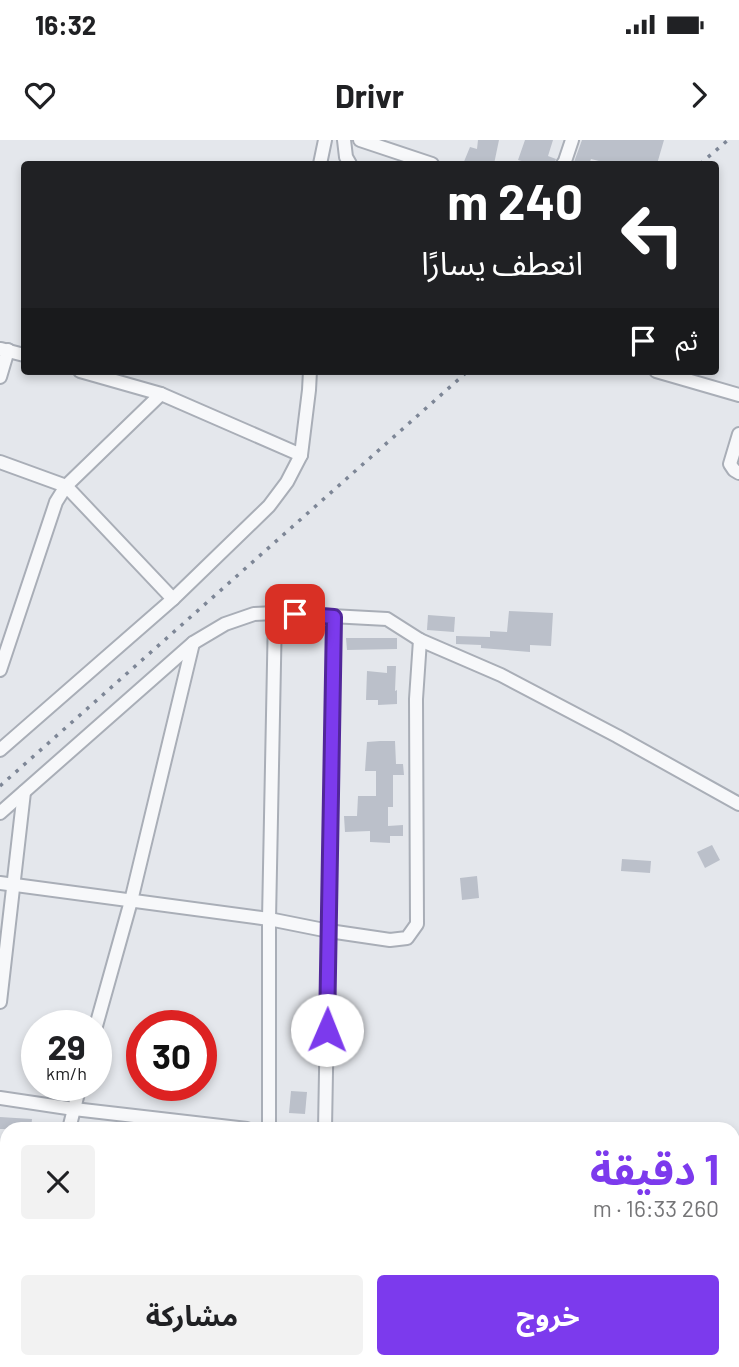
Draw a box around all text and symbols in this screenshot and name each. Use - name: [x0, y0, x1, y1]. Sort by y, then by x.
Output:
- text: 16:32: [35, 9, 96, 40]
- icon: heart: [21, 76, 59, 114]
- text: Drivr: [335, 76, 404, 114]
- icon: forward: [680, 76, 718, 114]
- text: 240 m: [447, 171, 583, 230]
- icon: left: [607, 189, 698, 280]
- text: انعطف يسارًا: [421, 243, 583, 281]
- icon: arrive: [624, 322, 662, 360]
- text: ثم: [676, 324, 698, 355]
- pin: [265, 584, 325, 644]
- icon: arrive: [276, 595, 314, 633]
- position arrow: [290, 993, 364, 1067]
- speed limit sign: 30: [126, 1010, 217, 1101]
- text: 29: [47, 1025, 86, 1067]
- text: km/h: [46, 1062, 87, 1084]
- text: 1 دقيقة: [590, 1143, 719, 1193]
- button: close: [21, 1145, 95, 1219]
- text: 260 m · 16:33: [593, 1194, 719, 1222]
- button: مشاركة: [21, 1275, 363, 1355]
- button: خروج: [377, 1275, 719, 1355]

